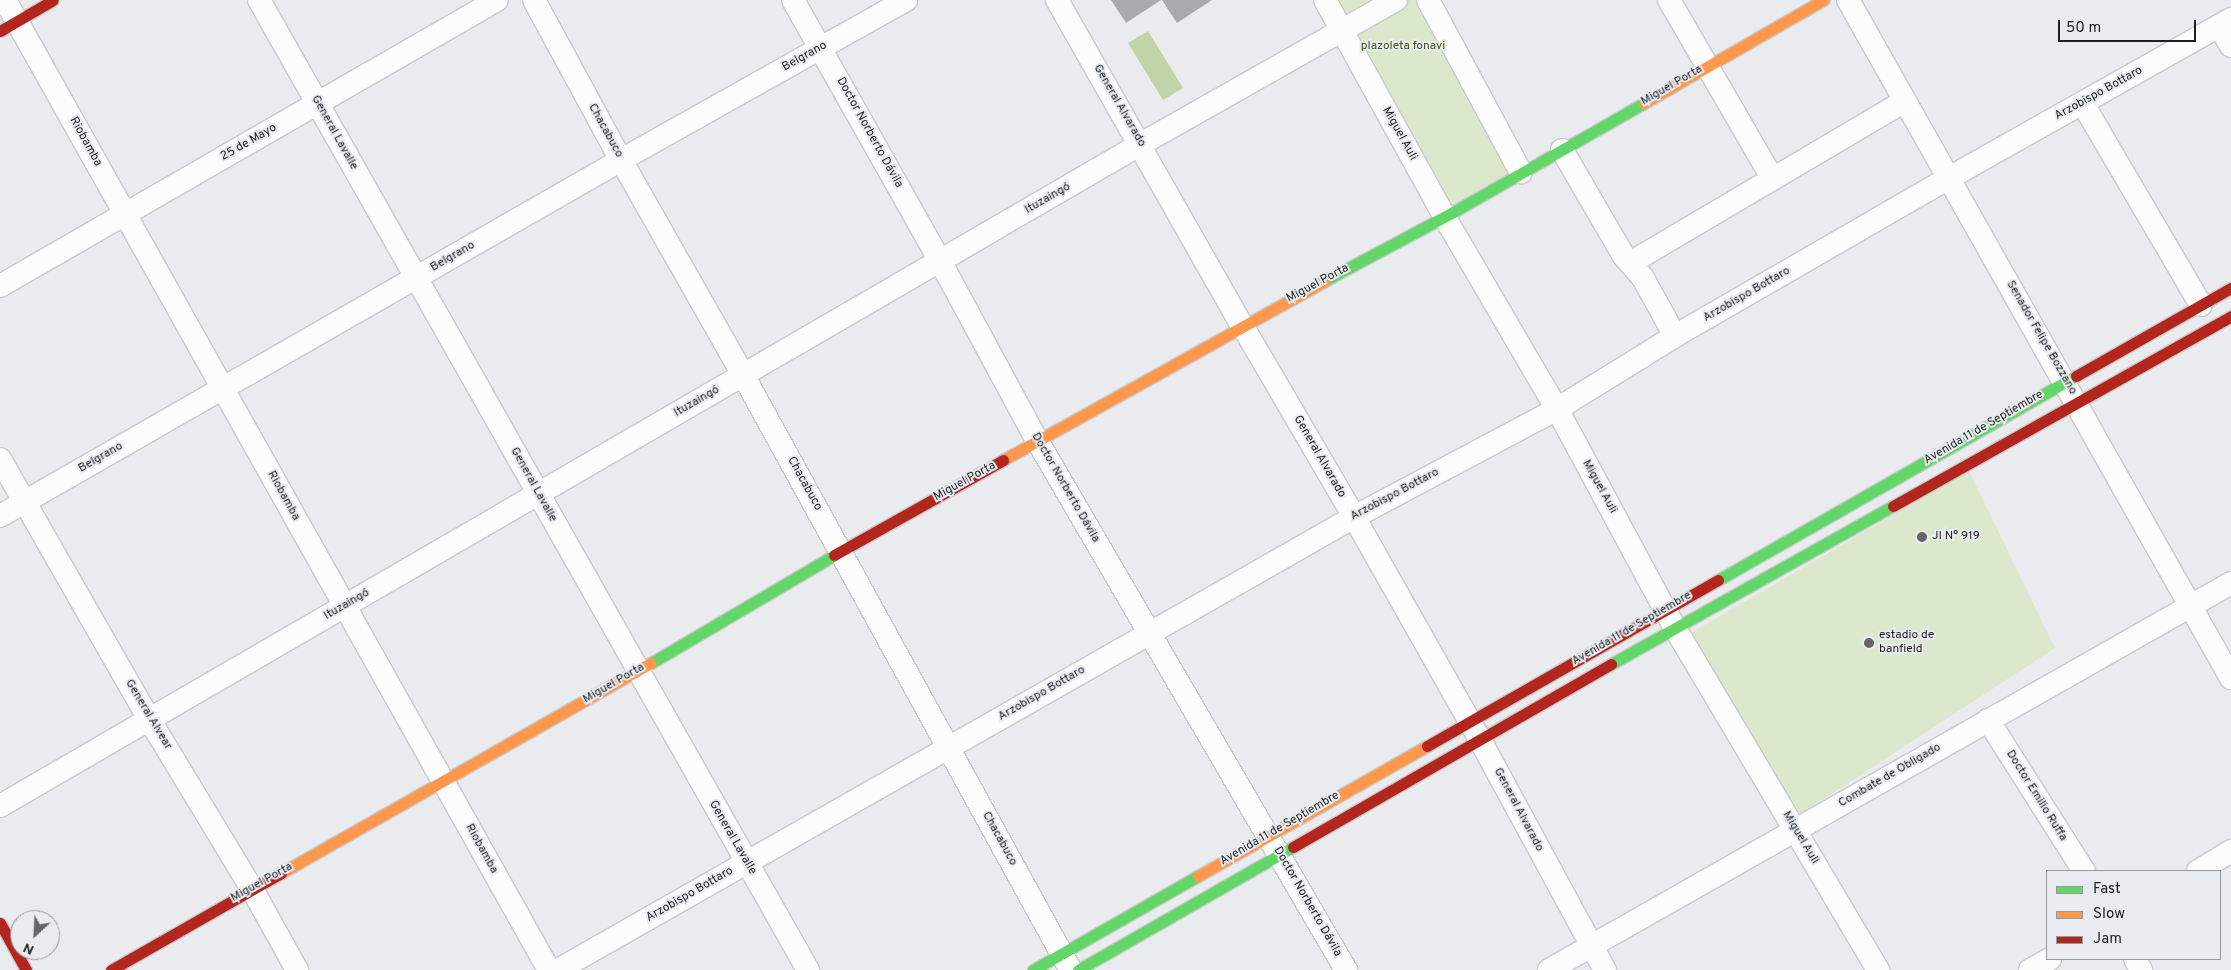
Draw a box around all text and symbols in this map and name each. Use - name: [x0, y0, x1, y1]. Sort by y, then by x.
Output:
- scale bar: [2061, 10, 2198, 42]
- text: 50 m: [2066, 19, 2101, 38]
- street label: Belgrano: [780, 39, 830, 75]
- park label: plazoleta fonavi: [1361, 40, 1445, 54]
- street label: General Alvarado: [1089, 62, 1149, 150]
- street label: Miguel Porta: [1639, 63, 1705, 109]
- street label: Arzobispo Bottaro: [2053, 64, 2145, 124]
- street label: Doctor Norberto Dávila: [833, 75, 905, 191]
- street label: General Lavalle: [308, 93, 360, 173]
- street label: Chacabuco: [584, 101, 626, 161]
- street label: Miguel Auli: [1378, 104, 1420, 164]
- street label: Riobamba: [65, 115, 105, 169]
- street label: 25 de Mayo: [218, 121, 280, 165]
- street label: Ituzaingó: [1023, 180, 1073, 218]
- street label: Belgrano: [428, 239, 478, 275]
- street label: Miguel Porta: [1284, 262, 1352, 306]
- street label: Arzobispo Bottaro: [1701, 264, 1793, 326]
- street label: Senador Felipe Bozzano: [2002, 278, 2080, 398]
- street label: Ituzaingó: [672, 383, 722, 421]
- street label: Avenida 11 de Septiembre: [1922, 388, 2046, 468]
- street label: General Alvarado: [1289, 413, 1349, 501]
- street label: Doctor Norberto Dávila: [1028, 431, 1102, 545]
- street label: Belgrano: [76, 440, 126, 476]
- street label: General Lavalle: [507, 445, 559, 525]
- street label: Chacabuco: [783, 454, 825, 514]
- street label: Miguel Auli: [1578, 457, 1620, 517]
- street label: Miguel Porta: [932, 459, 998, 505]
- street label: Arzobispo Bottaro: [1348, 466, 1442, 524]
- street label: Riobamba: [263, 469, 303, 523]
- place label: JI N° 919: [1932, 530, 1980, 544]
- marker: JI N° 919: [1916, 531, 1928, 543]
- street label: Ituzaingó: [322, 586, 372, 624]
- street label: Avenida 11 de Septiembre: [1570, 589, 1694, 669]
- place label: estadio de banfield: [1879, 629, 1934, 657]
- marker: estadio de banfield: [1863, 637, 1875, 649]
- street label: Miguel Porta: [581, 661, 647, 707]
- street label: Arzobispo Bottaro: [996, 663, 1088, 725]
- street label: General Alvear: [121, 677, 175, 753]
- street label: Combate de Obligado: [1836, 741, 1944, 811]
- street label: Doctor Emilio Ruffa: [2002, 748, 2070, 844]
- street label: General Alvarado: [1490, 766, 1546, 854]
- street label: Avenida 11 de Septiembre: [1218, 789, 1342, 869]
- street label: General Lavalle: [705, 798, 759, 878]
- street label: Chacabuco: [978, 809, 1020, 869]
- street label: Miguel Auli: [1778, 809, 1822, 867]
- street label: Riobamba: [461, 822, 501, 876]
- street label: Doctor Norberto Dávila: [1270, 845, 1344, 959]
- street label: Miguel Porta: [229, 860, 295, 906]
- street label: Arzobispo Bottaro: [644, 864, 736, 926]
- legend: [2046, 870, 2221, 960]
- text: Fast: [2093, 880, 2121, 899]
- text: Slow: [2093, 905, 2125, 924]
- north arrow: [10, 910, 60, 960]
- text: Jam: [2093, 930, 2122, 949]
- text: N: [21, 938, 37, 958]

